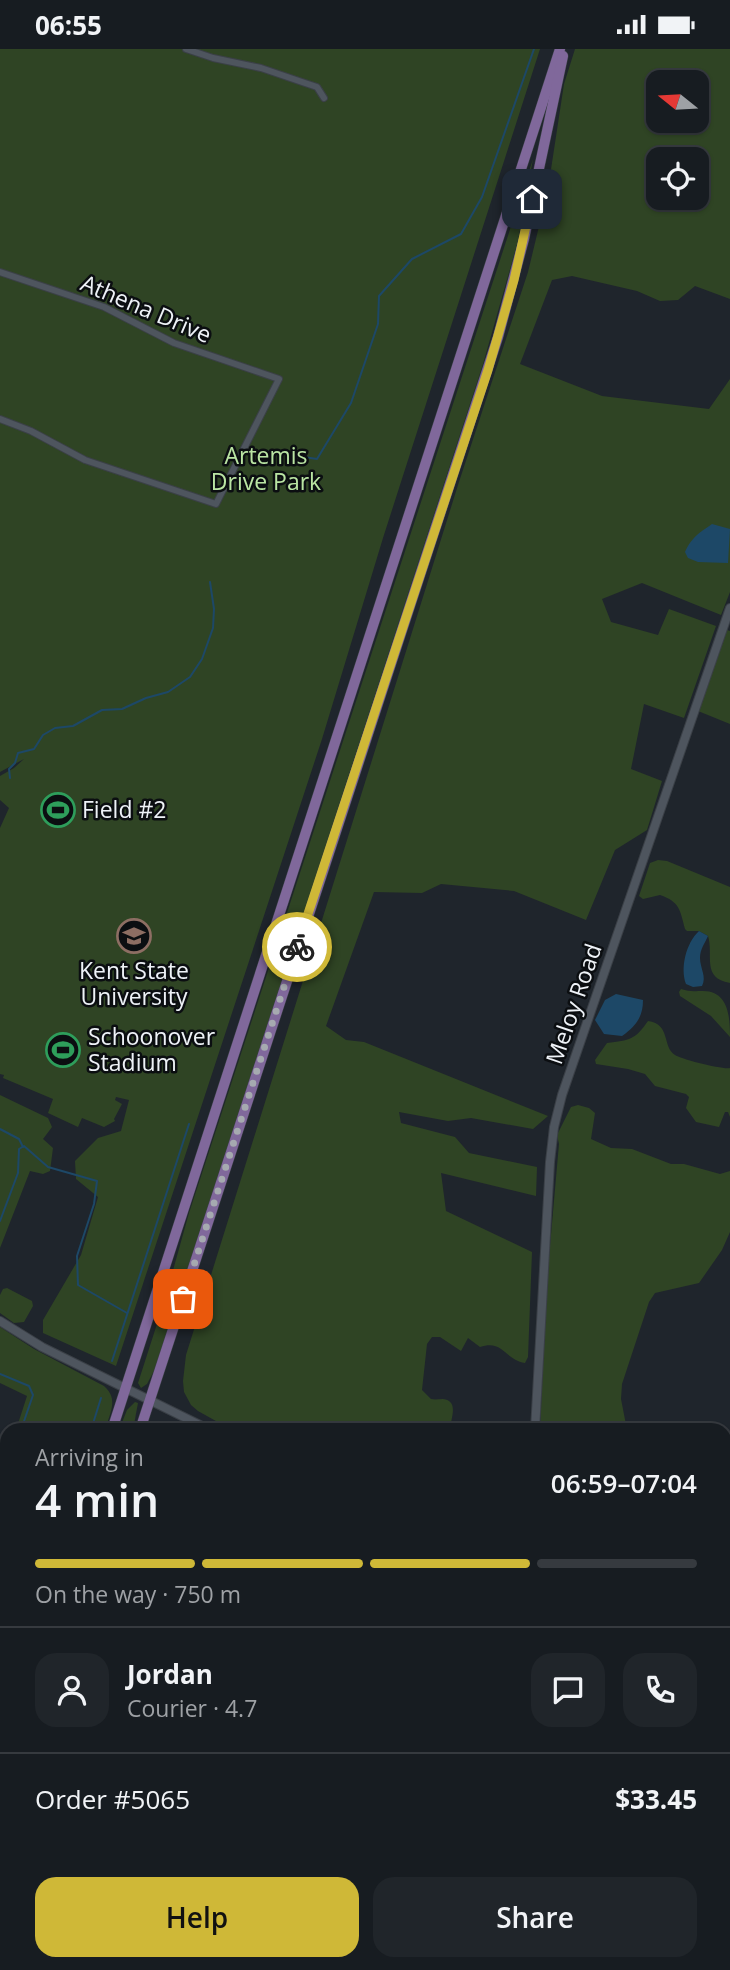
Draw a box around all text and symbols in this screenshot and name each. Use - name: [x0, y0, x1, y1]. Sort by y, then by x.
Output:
- text: 06:55: [35, 7, 102, 43]
- north arrow: [646, 70, 709, 133]
- map controls: [646, 70, 709, 210]
- button: locate: [646, 147, 709, 210]
- pin: [502, 169, 562, 229]
- icon: home: [513, 180, 551, 218]
- street label: Athena Drive: [76, 266, 217, 350]
- park label: Artemis Drive Park: [211, 439, 321, 497]
- sports icon: Field #2: [39, 791, 77, 829]
- place label: Field #2: [82, 793, 166, 825]
- courier: [262, 912, 332, 982]
- school or university icon: Kent State University: [115, 917, 153, 955]
- icon: bike: [278, 928, 316, 966]
- street label: Meloy Road: [537, 939, 609, 1068]
- place label: Kent State University: [79, 954, 189, 1012]
- place label: Schoonover Stadium: [88, 1020, 216, 1078]
- sports icon: Schoonover Stadium: [44, 1031, 82, 1069]
- pin: [153, 1269, 213, 1329]
- icon: bag: [164, 1280, 202, 1318]
- text: Arriving in: [35, 1441, 144, 1473]
- text: 06:59–07:04: [551, 1465, 697, 1501]
- text: 4 min: [35, 1468, 159, 1530]
- text: On the way · 750 m: [35, 1578, 241, 1610]
- button: person: [35, 1653, 109, 1727]
- button: chat: [531, 1653, 605, 1727]
- button: phone: [623, 1653, 697, 1727]
- text: Jordan: [127, 1656, 213, 1692]
- text: Courier · 4.7: [127, 1692, 257, 1724]
- text: Order #5065: [35, 1781, 190, 1817]
- text: $33.45: [615, 1781, 697, 1817]
- button: Help: [35, 1877, 359, 1957]
- button: Share: [373, 1877, 697, 1957]

